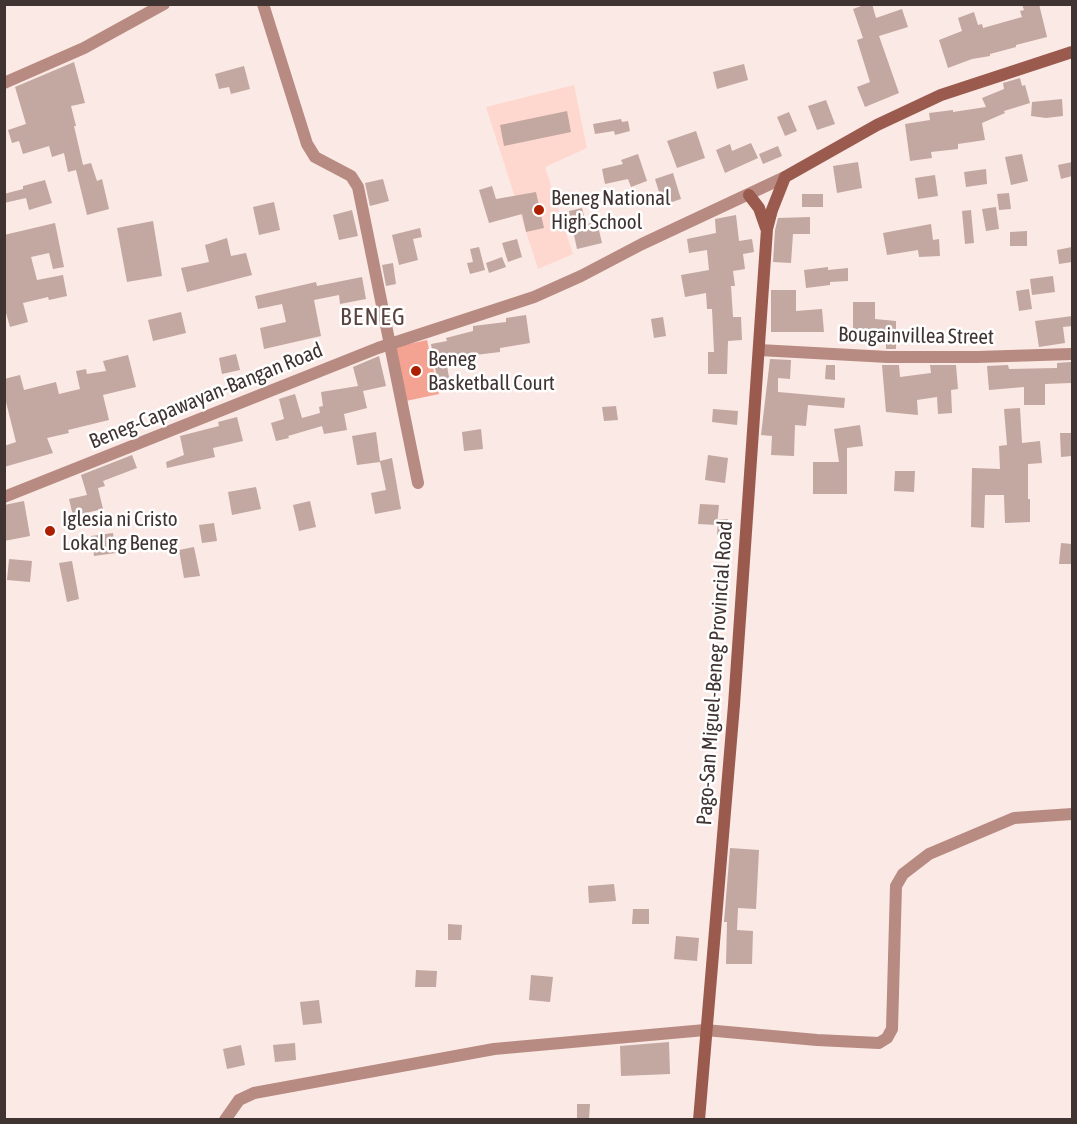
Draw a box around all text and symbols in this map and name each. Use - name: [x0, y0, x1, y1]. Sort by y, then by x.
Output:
- place label: Beneg National High School: [551, 185, 671, 235]
- marker: Beneg National High School: [532, 203, 546, 217]
- district label: BENEG: [340, 303, 406, 331]
- street label: Bougainvillea Street: [838, 322, 994, 350]
- street label: Beneg-Capawayan-Bangan Road: [86, 338, 326, 454]
- place label: Beneg Basketball Court: [428, 346, 555, 396]
- marker: Beneg Basketball Court: [409, 364, 423, 378]
- place label: Iglesia ni Cristo Lokal ng Beneg: [62, 506, 178, 556]
- street label: Pago-San Miguel-Beneg Provincial Road: [692, 520, 738, 826]
- marker: Iglesia ni Cristo Lokal ng Beneg: [43, 524, 57, 538]

